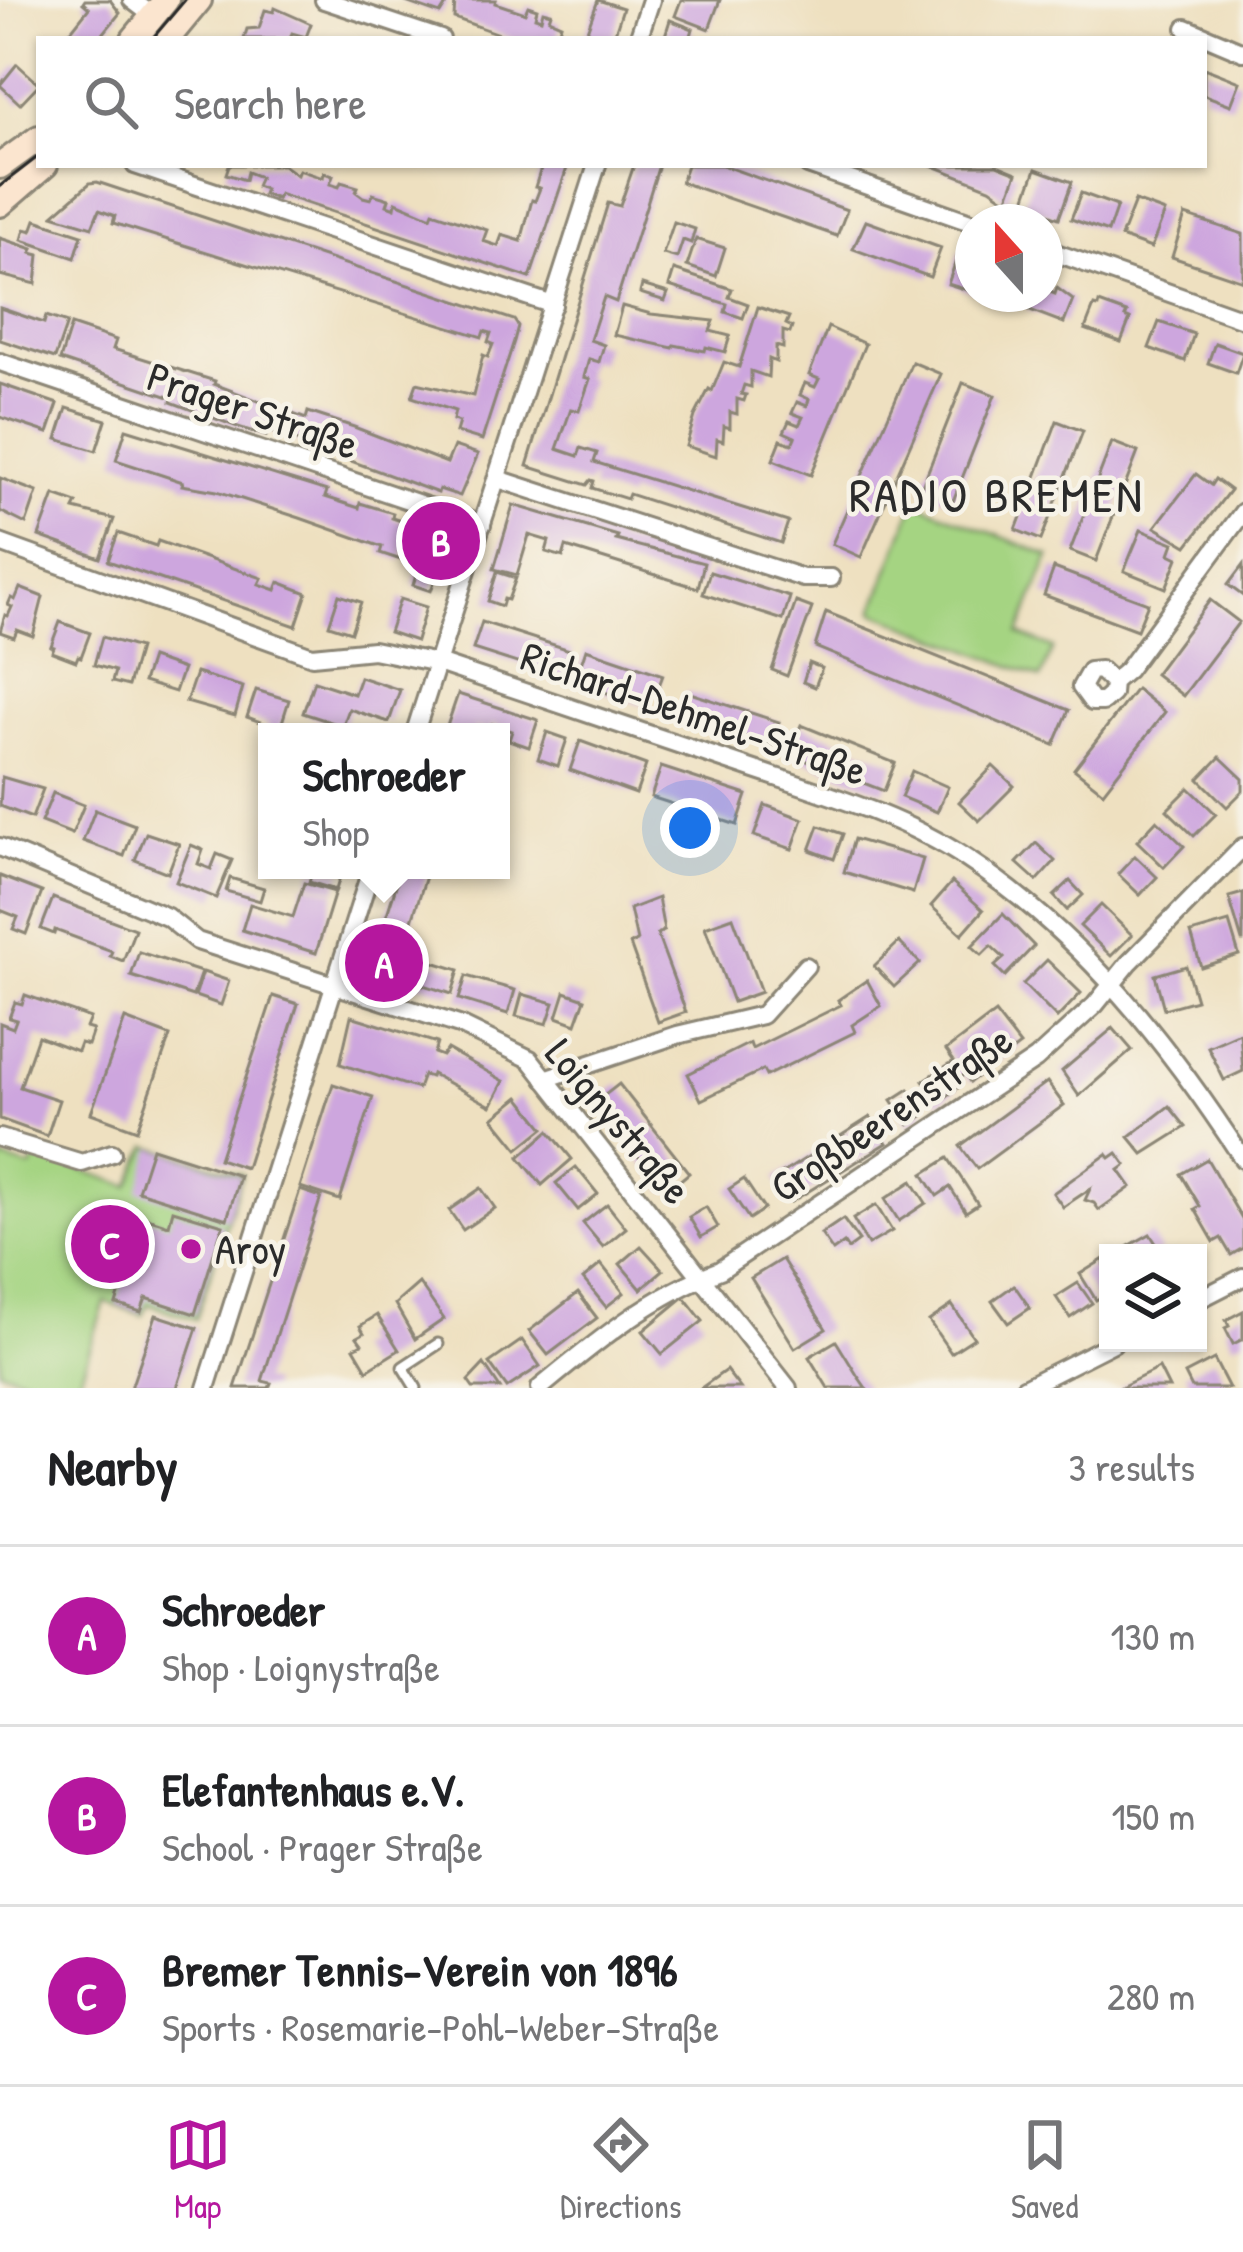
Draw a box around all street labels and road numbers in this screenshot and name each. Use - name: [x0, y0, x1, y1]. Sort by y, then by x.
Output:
- street label: Prager Straße: [140, 347, 366, 472]
- street label: Richard-Dehmel-Straße: [514, 627, 874, 798]
- street label: Großbeerenstraße: [759, 1011, 1023, 1215]
- street label: Loignystraße: [533, 1026, 705, 1215]

